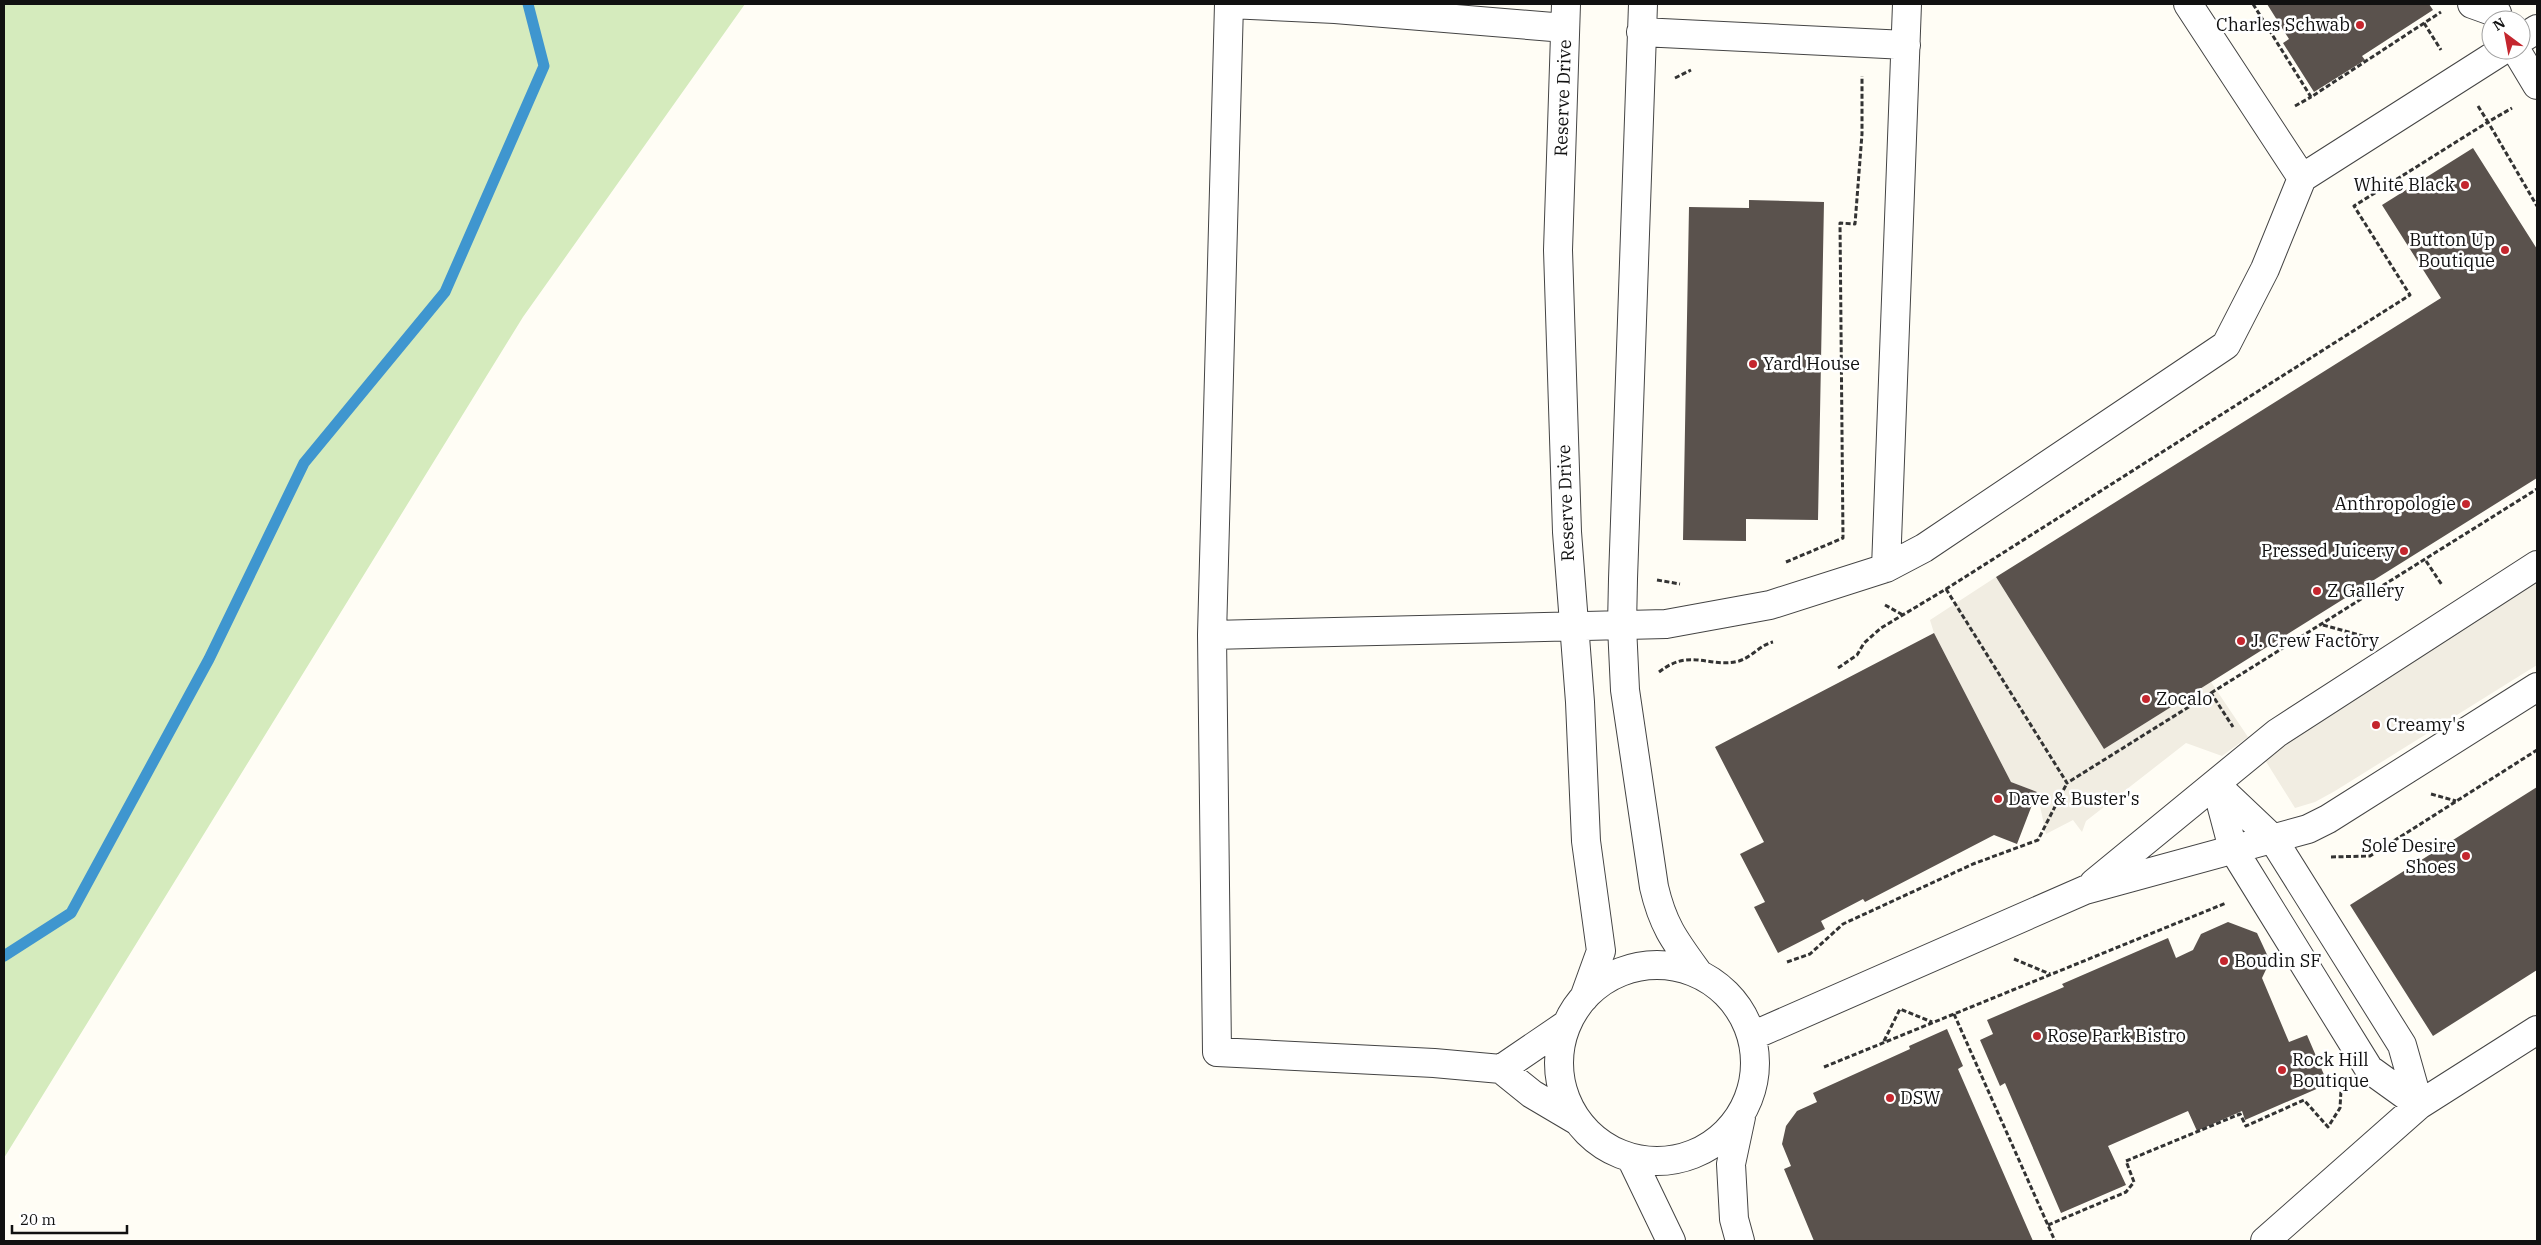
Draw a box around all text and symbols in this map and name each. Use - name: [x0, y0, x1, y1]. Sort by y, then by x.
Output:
- north arrow: [2481, 10, 2531, 60]
- place label: Charles Schwab: [2216, 13, 2350, 36]
- text: N: [2490, 13, 2509, 35]
- marker: Charles Schwab: [2354, 19, 2366, 31]
- street label: Reserve Drive: [1549, 39, 1576, 157]
- place label: White Black: [2353, 173, 2455, 196]
- marker: White Black: [2459, 179, 2471, 191]
- place label: Button Up Boutique: [2409, 228, 2495, 272]
- marker: Button Up Boutique: [2499, 244, 2511, 256]
- place label: Yard House: [1763, 352, 1860, 375]
- marker: Yard House: [1747, 358, 1759, 370]
- street label: Reserve Drive: [1552, 444, 1579, 562]
- place label: Anthropologie: [2334, 492, 2456, 515]
- marker: Anthropologie: [2460, 498, 2472, 510]
- place label: Pressed Juicery: [2261, 539, 2394, 562]
- marker: Pressed Juicery: [2398, 545, 2410, 557]
- place label: Z Gallery: [2327, 579, 2405, 602]
- marker: Z Gallery: [2311, 585, 2323, 597]
- place label: J. Crew Factory: [2251, 629, 2379, 652]
- marker: J. Crew Factory: [2235, 635, 2247, 647]
- place label: Zocalo: [2156, 687, 2212, 710]
- marker: Zocalo: [2140, 693, 2152, 705]
- place label: Creamy's: [2386, 713, 2465, 736]
- marker: Creamy's: [2370, 719, 2382, 731]
- place label: Dave & Buster's: [2008, 787, 2140, 810]
- marker: Dave & Buster's: [1992, 793, 2004, 805]
- place label: Sole Desire Shoes: [2362, 834, 2456, 878]
- marker: Sole Desire Shoes: [2460, 850, 2472, 862]
- place label: Boudin SF: [2234, 949, 2322, 972]
- marker: Boudin SF: [2218, 955, 2230, 967]
- place label: Rose Park Bistro: [2047, 1024, 2186, 1047]
- marker: Rose Park Bistro: [2031, 1030, 2043, 1042]
- place label: Rock Hill Boutique: [2292, 1048, 2369, 1092]
- marker: Rock Hill Boutique: [2276, 1064, 2288, 1076]
- place label: DSW: [1900, 1086, 1941, 1109]
- marker: DSW: [1884, 1092, 1896, 1104]
- scale bar: [12, 1202, 128, 1234]
- text: 20 m: [20, 1210, 56, 1229]

